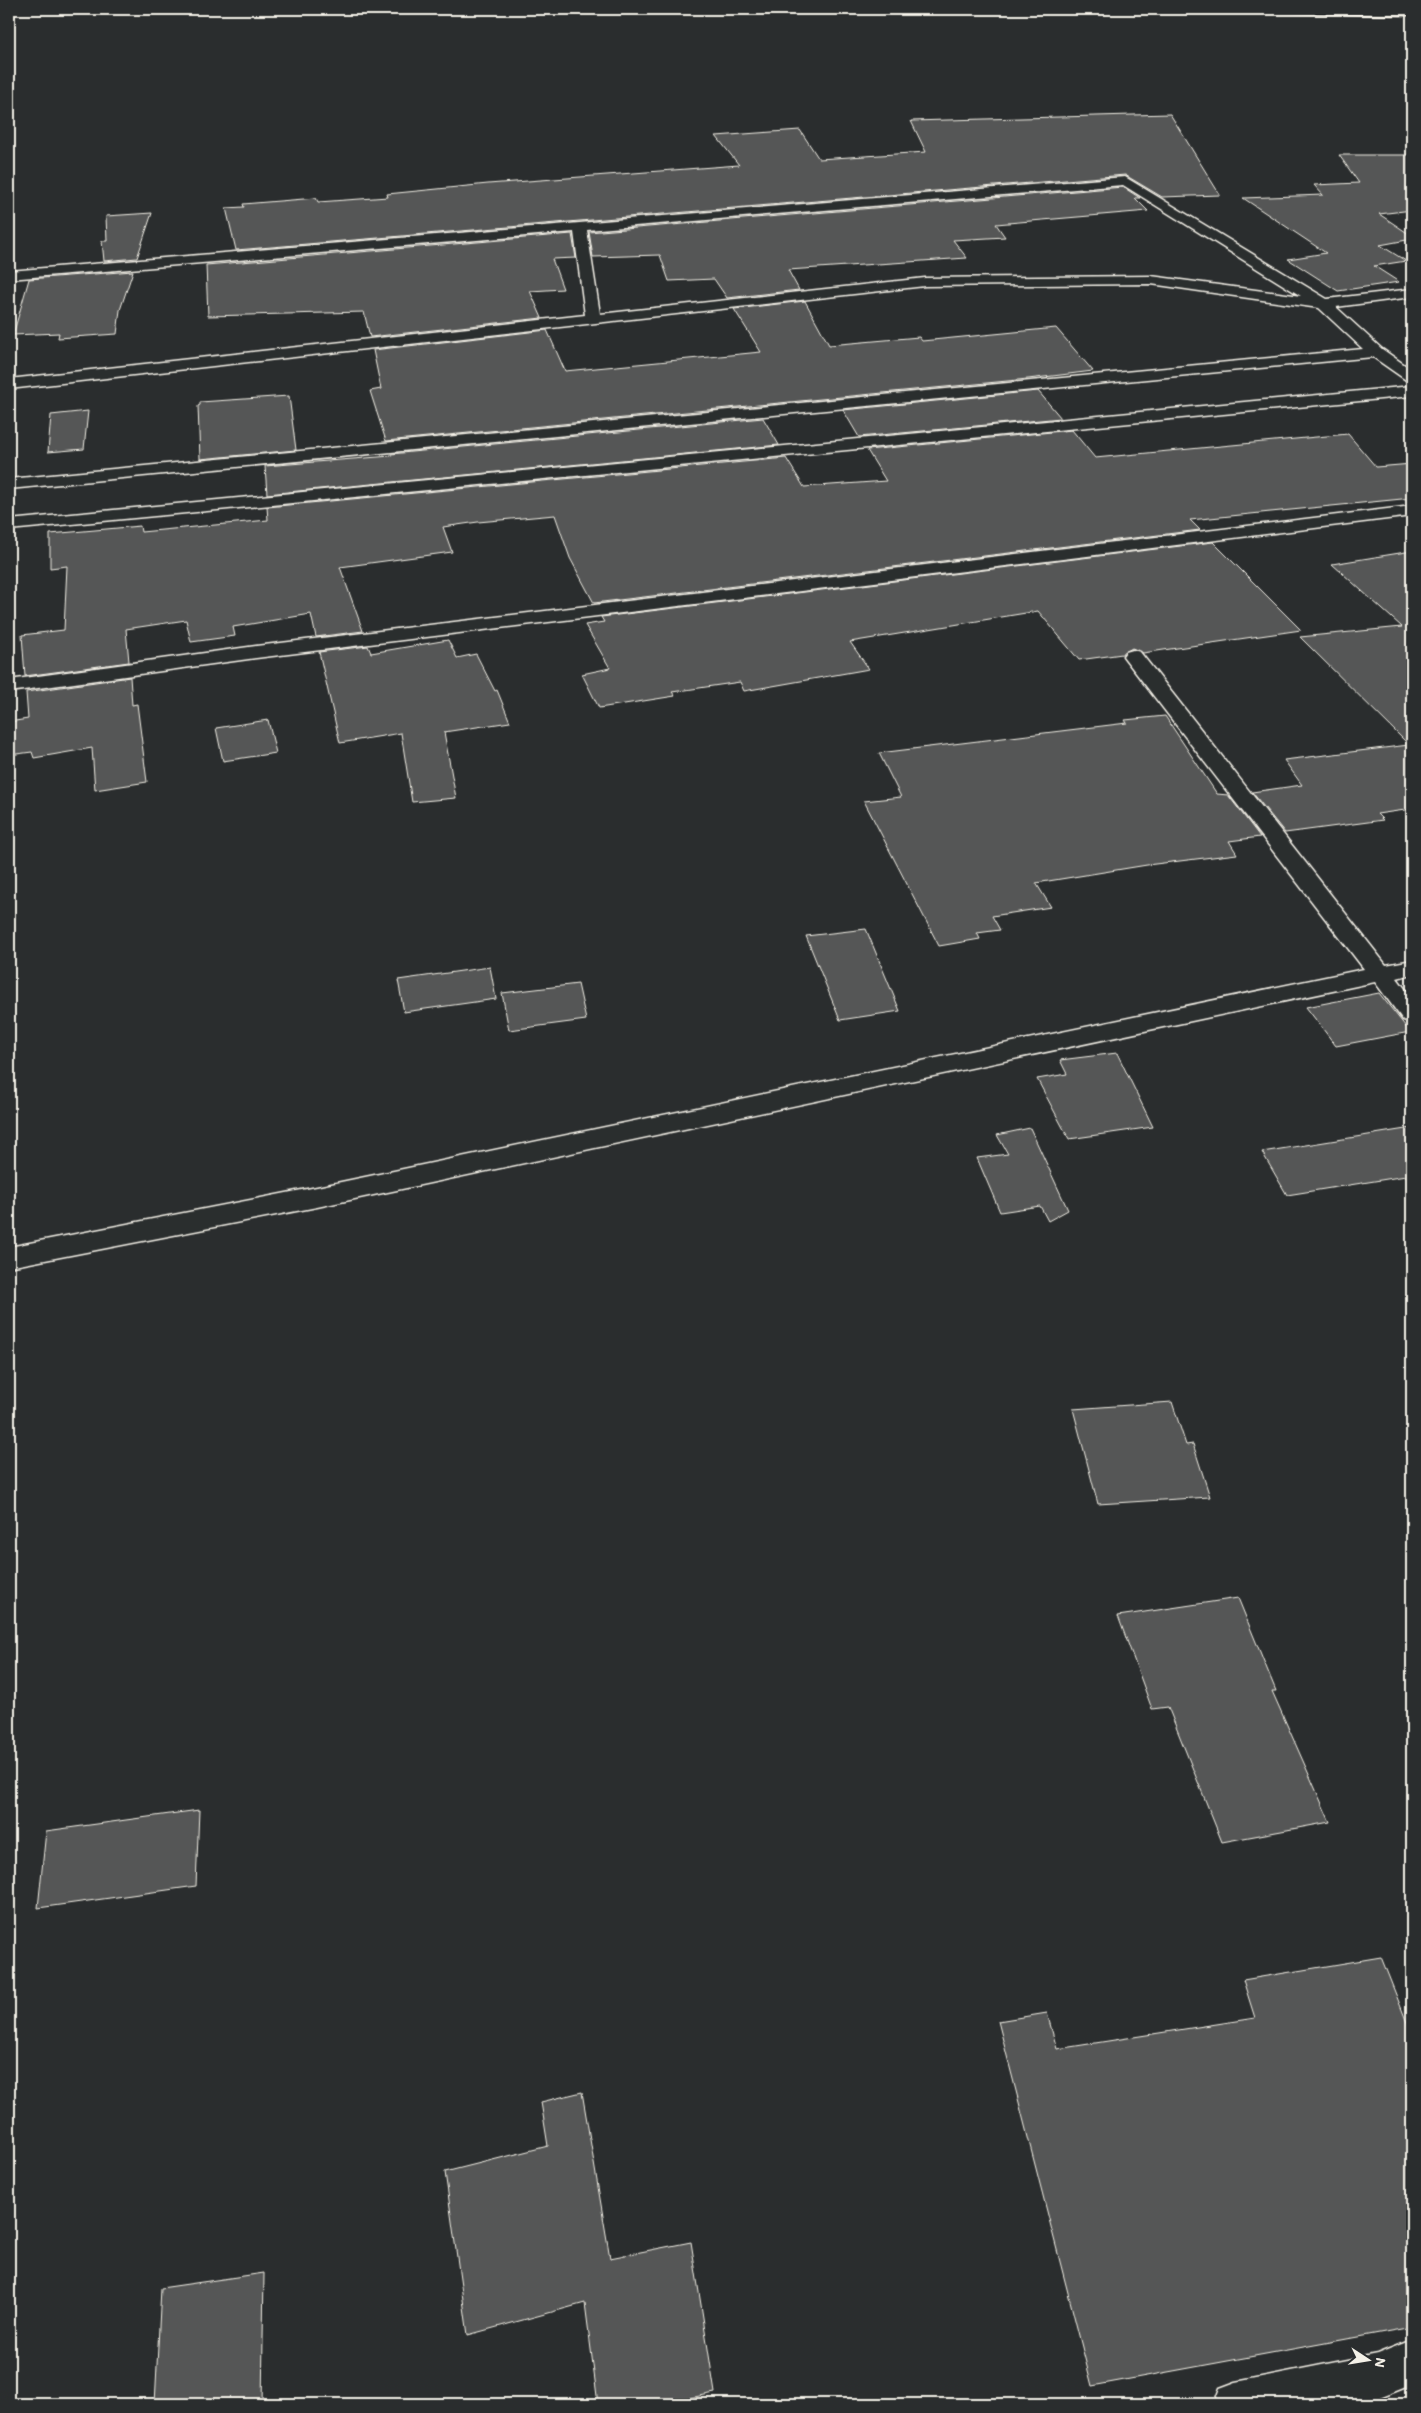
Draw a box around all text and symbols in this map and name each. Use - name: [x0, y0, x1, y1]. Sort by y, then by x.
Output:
- north arrow: [1344, 2336, 1394, 2386]
- text: N: [1371, 2356, 1390, 2369]

